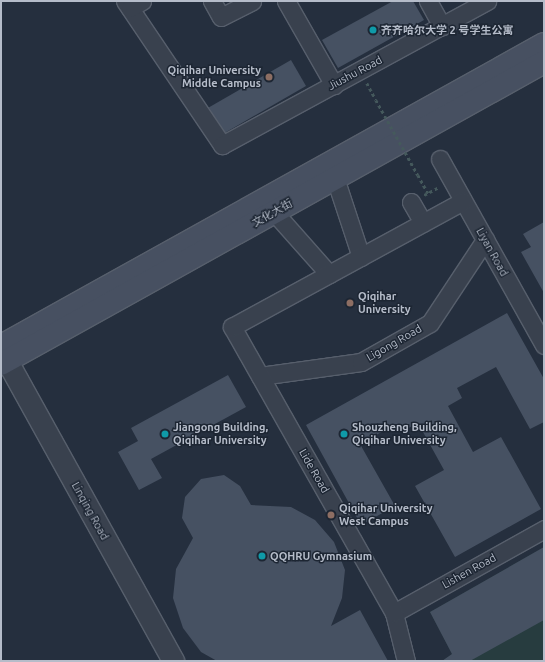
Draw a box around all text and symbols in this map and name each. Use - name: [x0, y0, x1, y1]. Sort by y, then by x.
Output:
- place label: 齐齐哈尔大学 2 号学生公寓: [381, 23, 513, 37]
- marker: 齐齐哈尔大学 2 号学生公寓: [368, 25, 378, 35]
- street label: Jiushu Road: [326, 53, 384, 93]
- place label: Qiqihar University Middle Campus: [167, 64, 261, 90]
- marker: Qiqihar University Middle Campus: [264, 72, 274, 82]
- street label: 文化大街: [250, 197, 294, 229]
- street label: Liyan Road: [473, 225, 511, 279]
- place label: Qiqihar University: [358, 290, 411, 316]
- marker: Qiqihar University: [345, 298, 355, 308]
- street label: Ligong Road: [364, 322, 424, 364]
- place label: Jiangong Building, Qiqihar University: [173, 421, 268, 447]
- place label: Shouzheng Building, Qiqihar University: [352, 421, 457, 447]
- marker: Jiangong Building, Qiqihar University: [160, 429, 170, 439]
- marker: Shouzheng Building, Qiqihar University: [339, 429, 349, 439]
- street label: Lide Road: [296, 447, 332, 495]
- street label: Linqing Road: [69, 480, 111, 542]
- place label: Qiqihar University West Campus: [339, 502, 433, 528]
- marker: Qiqihar University West Campus: [326, 510, 336, 520]
- place label: QQHRU Gymnasium: [270, 549, 372, 563]
- marker: QQHRU Gymnasium: [257, 551, 267, 561]
- street label: Lishen Road: [440, 551, 498, 591]

